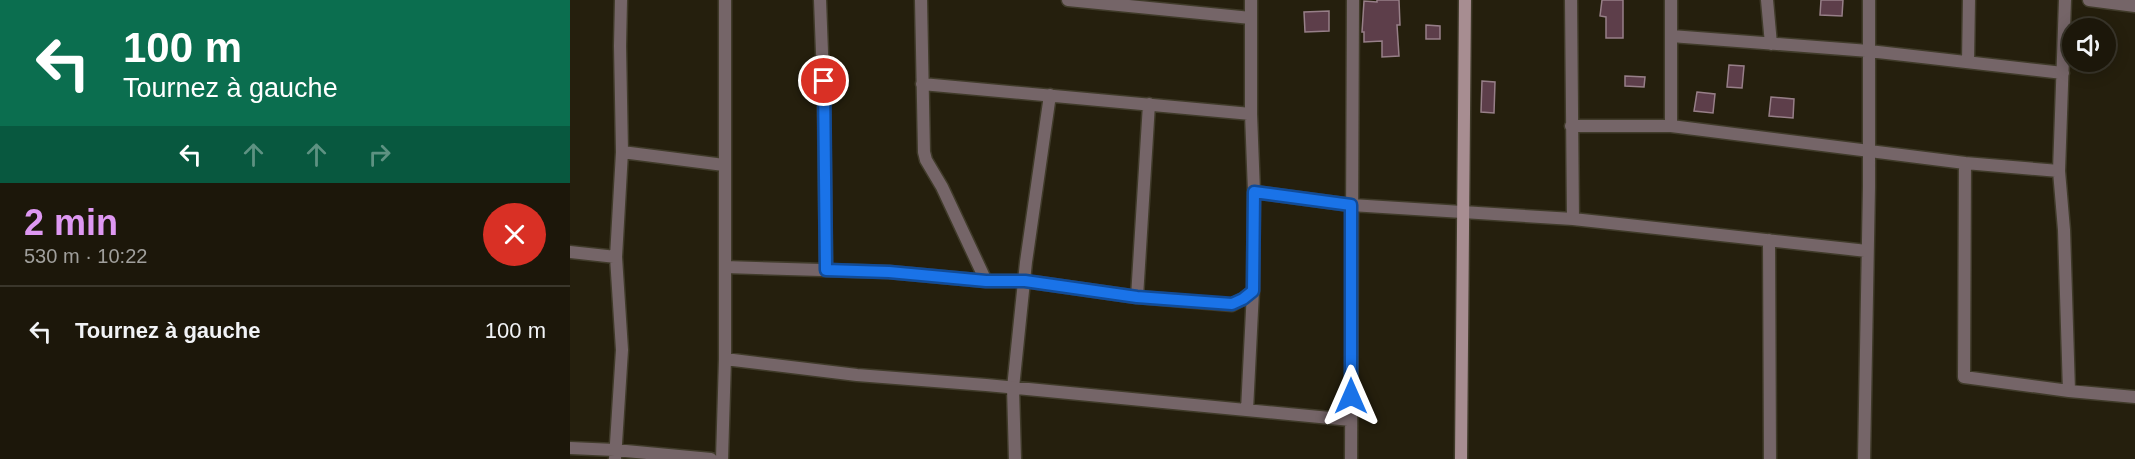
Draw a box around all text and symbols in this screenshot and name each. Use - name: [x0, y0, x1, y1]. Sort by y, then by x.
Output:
- map controls: [2062, 18, 2116, 72]
- button: sound: [2062, 18, 2116, 72]
- icon: left: [24, 24, 102, 102]
- text: 100 m: [123, 24, 242, 71]
- pin: [798, 55, 849, 106]
- icon: arrive: [807, 64, 840, 97]
- text: Tournez à gauche: [123, 73, 338, 103]
- icon: left: [174, 138, 207, 171]
- icon: ahead: [237, 138, 270, 171]
- icon: ahead: [300, 138, 333, 171]
- icon: right: [363, 138, 396, 171]
- text: 2 min: [24, 202, 118, 243]
- button: close: [483, 203, 546, 266]
- text: 530 m · 10:22: [24, 245, 147, 267]
- icon: left: [24, 315, 57, 348]
- text: Tournez à gauche: [75, 318, 260, 343]
- text: 100 m: [485, 318, 546, 343]
- position arrow: [1319, 364, 1383, 428]

